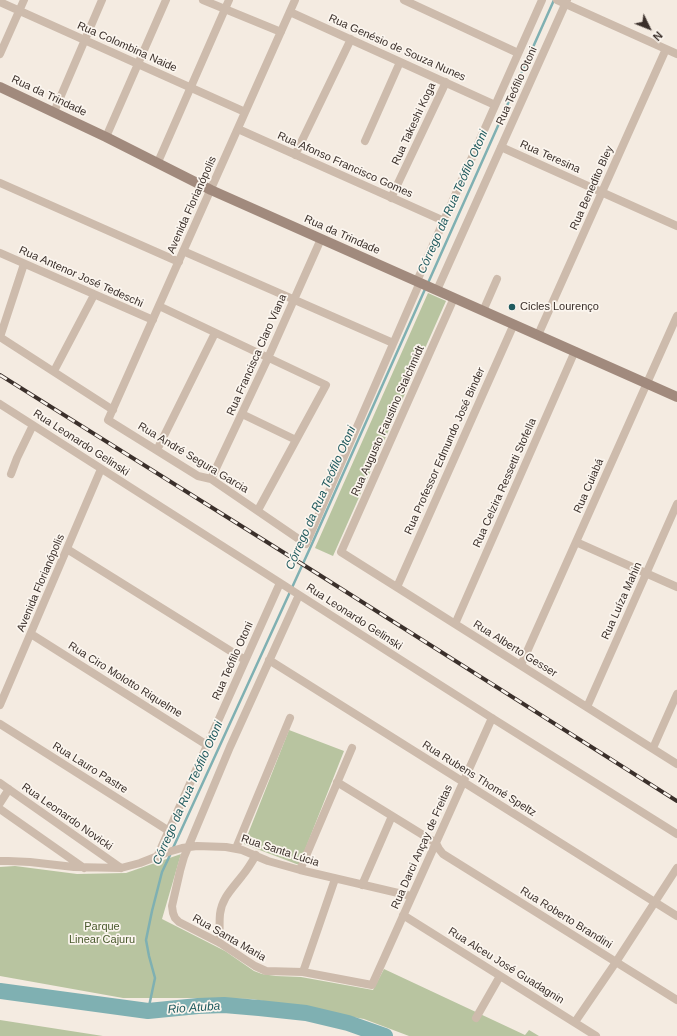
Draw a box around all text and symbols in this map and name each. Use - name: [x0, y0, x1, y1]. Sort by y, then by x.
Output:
- north arrow: [629, 8, 669, 48]
- street label: Rua Genésio de Souza Nunes: [326, 12, 468, 84]
- street label: Rua Colombina Naide: [75, 19, 179, 75]
- text: N: [651, 29, 665, 43]
- street label: Rua Teófilo Otoni: [494, 45, 540, 127]
- street label: Rua da Trindade: [9, 73, 89, 119]
- street label: Rua Takeshi Koga: [389, 81, 439, 167]
- water label: Córrego da Rua Teófilo Otoni: [415, 128, 491, 276]
- street label: Rua Afonso Francisco Gomes: [275, 129, 415, 201]
- street label: Rua Teresina: [518, 138, 582, 176]
- street label: Rua Benedito Bley: [567, 144, 617, 232]
- street label: Avenida Florianópolis: [165, 154, 219, 256]
- street label: Rua da Trindade: [302, 212, 382, 258]
- street label: Rua Antenor José Tedeschi: [17, 244, 145, 310]
- street label: Rua Francisca Claro Viana: [224, 292, 290, 418]
- place label: Cicles Lourenço: [520, 300, 599, 314]
- marker: Cicles Lourenço: [507, 302, 517, 312]
- street label: Rua Augusto Faustino Stalchmidt: [349, 344, 427, 498]
- street label: Rua Professor Edmundo José Binder: [402, 365, 488, 537]
- street label: Rua Leonardo Gelinski: [30, 407, 132, 479]
- street label: Rua Celzira Ressetti Stofella: [470, 416, 540, 550]
- street label: Rua André Segura Garcia: [135, 420, 251, 496]
- water label: Córrego da Rua Teófilo Otoni: [283, 424, 359, 572]
- street label: Rua Cuiabá: [571, 457, 607, 515]
- street label: Avenida Florianópolis: [14, 532, 68, 634]
- street label: Rua Luíza Mahin: [599, 560, 645, 642]
- street label: Rua Leonardo Gelinski: [303, 581, 405, 653]
- street label: Rua Alberto Gesser: [471, 618, 559, 680]
- street label: Rua Teófilo Otoni: [210, 620, 256, 702]
- street label: Rua Ciro Molotto Riquelme: [66, 639, 184, 721]
- water label: Córrego da Rua Teófilo Otoni: [150, 719, 226, 867]
- street label: Rua Rubens Thomé Speltz: [420, 738, 538, 820]
- street label: Rua Lauro Pastre: [50, 740, 130, 796]
- street label: Rua Leonardo Novicki: [19, 781, 115, 853]
- street label: Rua Darci Ançay de Freitas: [389, 783, 455, 911]
- street label: Rua Santa Lúcia: [239, 832, 321, 870]
- street label: Rua Roberto Brandini: [518, 884, 614, 952]
- street label: Rua Santa Maria: [190, 912, 268, 964]
- park label: Parque Linear Cajuru: [69, 920, 135, 946]
- street label: Rua Alceu José Guadagnin: [446, 925, 566, 1007]
- water label: Rio Atuba: [167, 999, 221, 1017]

